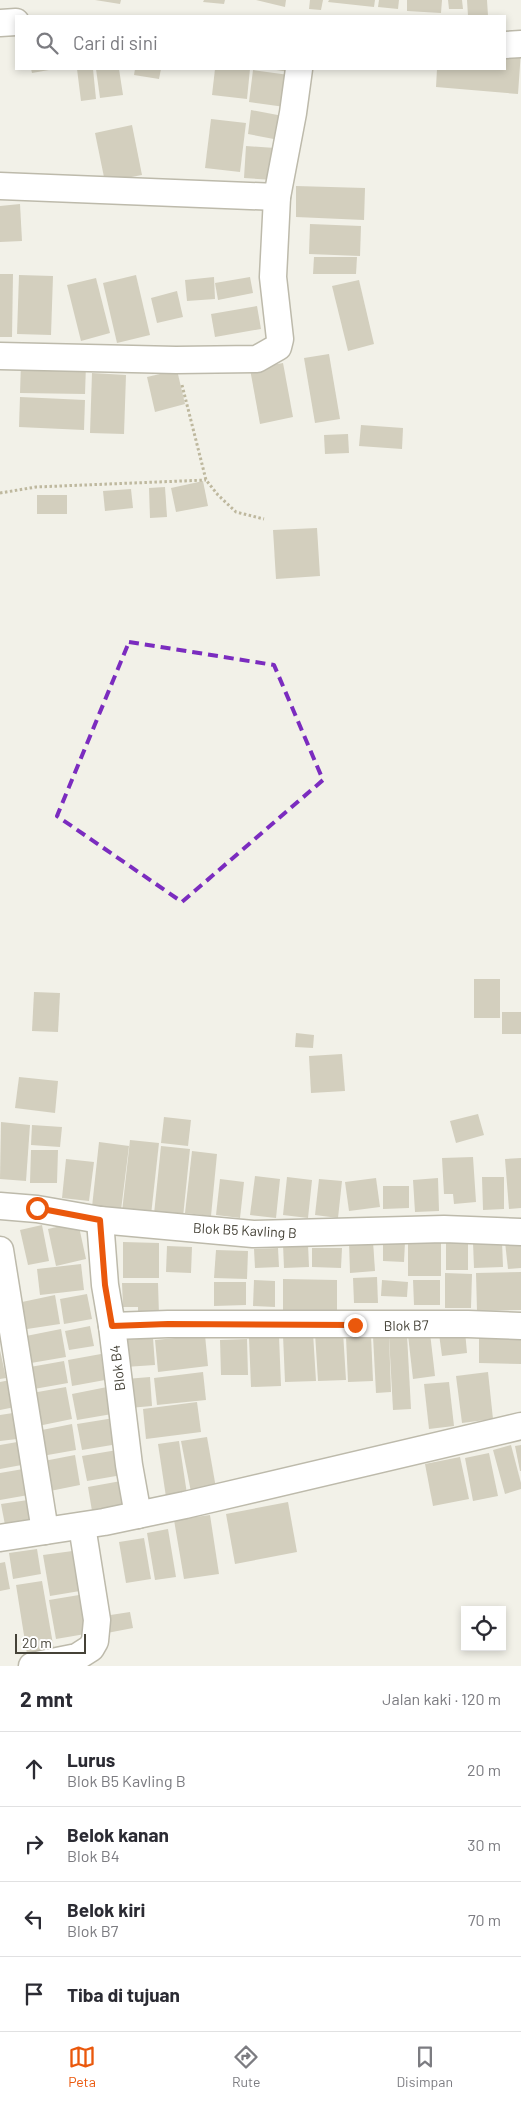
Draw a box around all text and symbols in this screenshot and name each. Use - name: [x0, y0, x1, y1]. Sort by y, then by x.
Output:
- search box: [15, 15, 506, 70]
- icon: search: [33, 29, 61, 57]
- text: Cari di sini: [73, 31, 158, 54]
- route start: [26, 1197, 49, 1220]
- street label: Blok B5 Kavling B: [193, 1219, 297, 1241]
- route end: [344, 1314, 367, 1337]
- street label: Blok B7: [383, 1316, 429, 1334]
- street label: Blok B4: [106, 1344, 128, 1392]
- map controls: [461, 1606, 506, 1651]
- button: locate: [461, 1606, 506, 1651]
- scale bar: [15, 1631, 86, 1654]
- text: 20 m: [22, 1634, 52, 1651]
- text: 2 mnt: [20, 1686, 73, 1711]
- text: Jalan kaki · 120 m: [382, 1689, 501, 1708]
- text: Lurus: [67, 1748, 115, 1771]
- icon: ahead: [20, 1755, 48, 1783]
- text: 20 m: [467, 1760, 501, 1779]
- text: Blok B5 Kavling B: [67, 1771, 186, 1790]
- text: Belok kanan: [67, 1823, 169, 1846]
- icon: right: [20, 1830, 48, 1858]
- text: 30 m: [467, 1835, 501, 1854]
- text: Blok B4: [67, 1846, 120, 1865]
- text: Belok kiri: [67, 1898, 145, 1921]
- icon: left: [20, 1905, 48, 1933]
- text: 70 m: [468, 1910, 501, 1929]
- text: Blok B7: [67, 1921, 118, 1940]
- icon: arrive: [20, 1980, 48, 2008]
- text: Tiba di tujuan: [67, 1983, 180, 2006]
- tab: Peta: [68, 2043, 96, 2090]
- tab: Rute: [232, 2043, 260, 2090]
- tab: Disimpan: [396, 2043, 453, 2090]

